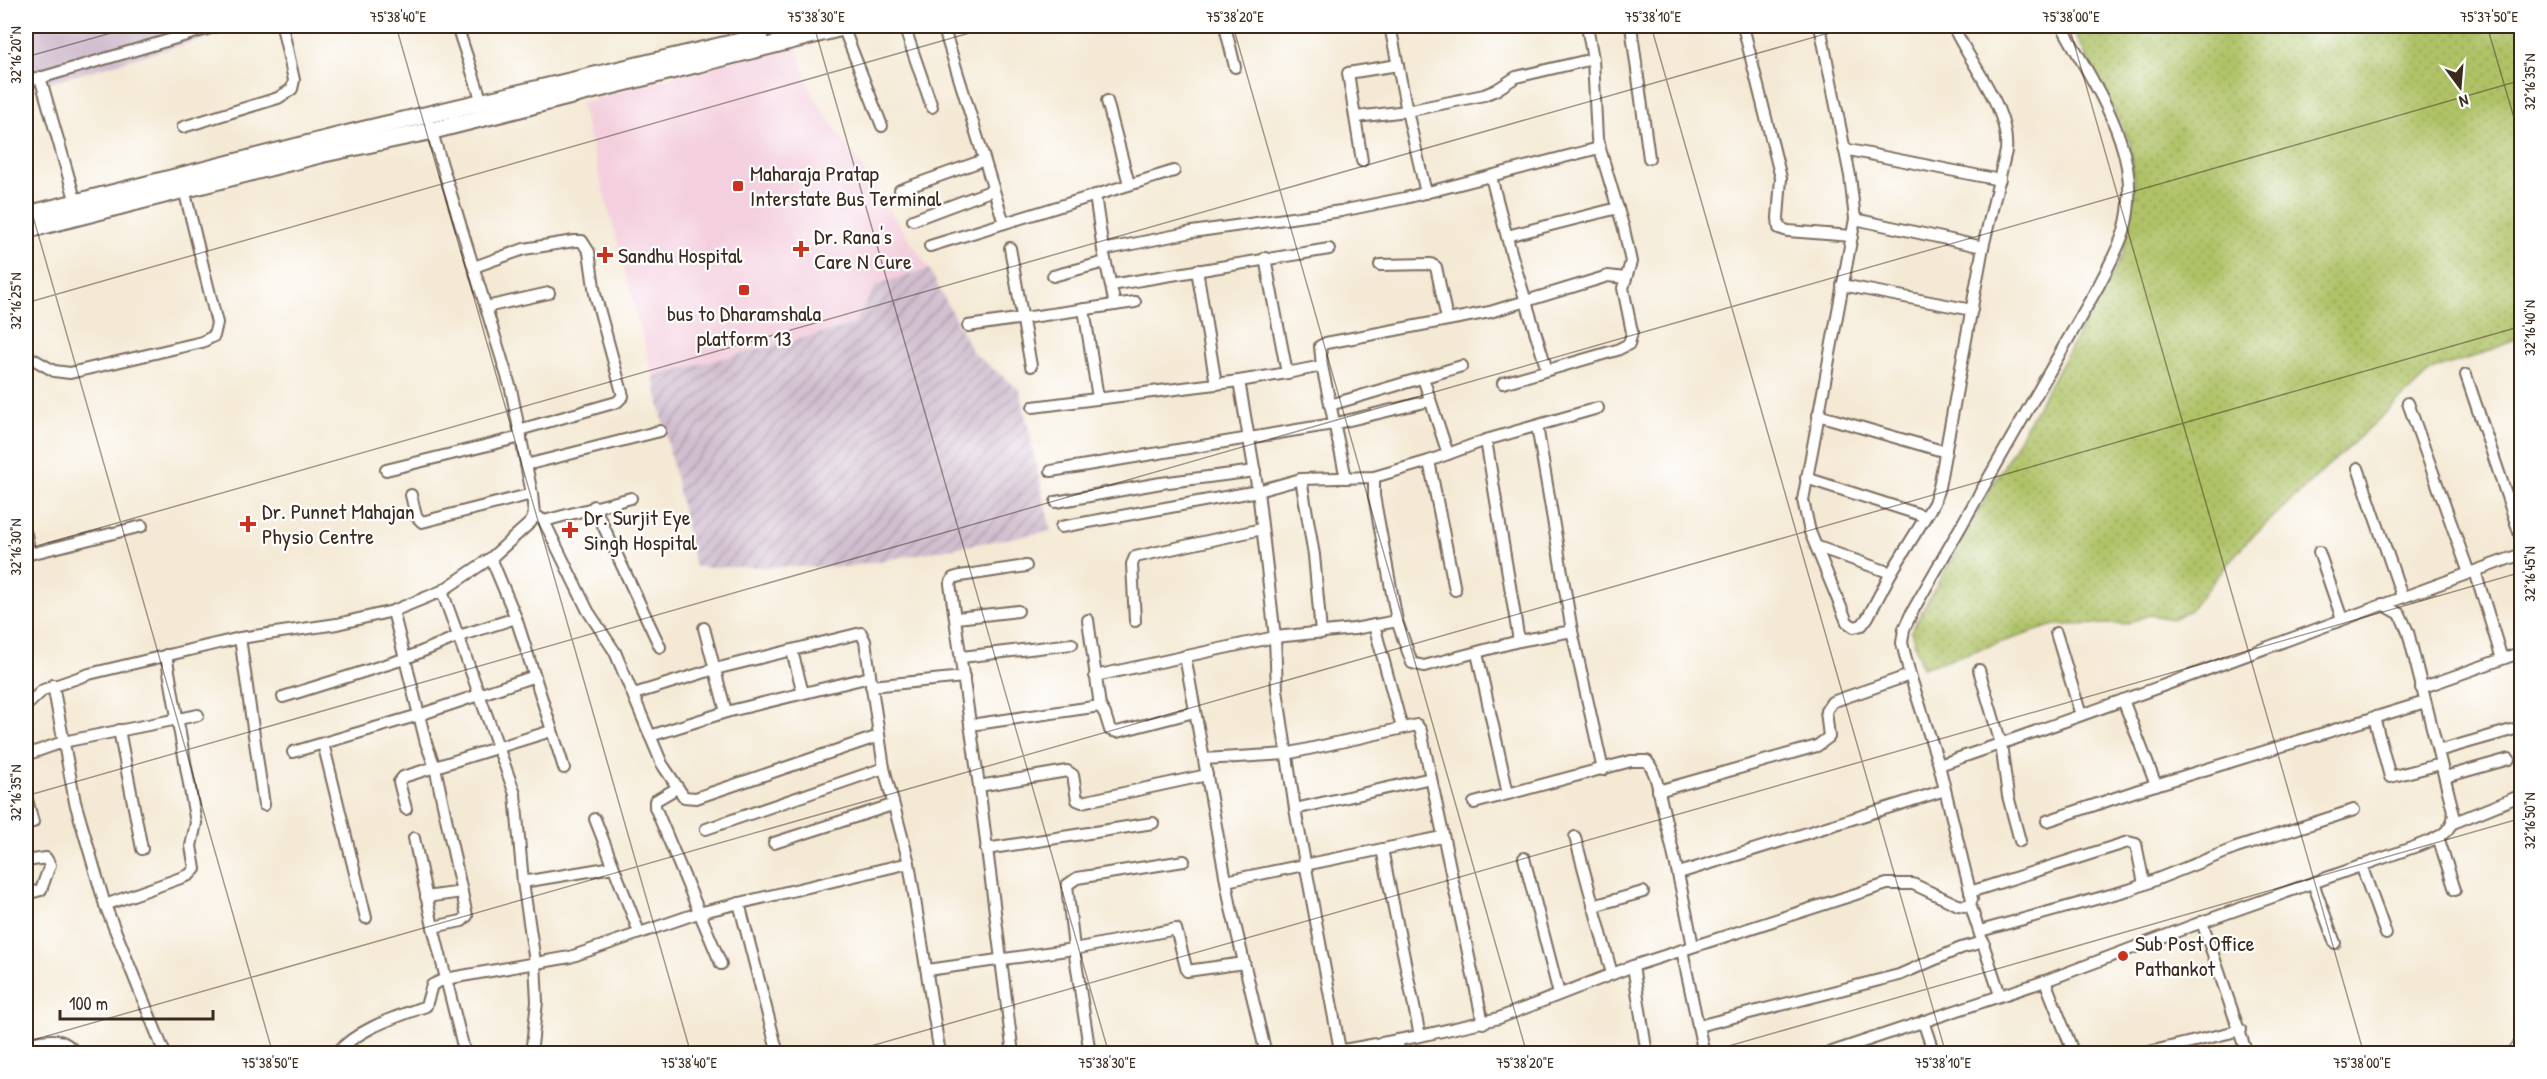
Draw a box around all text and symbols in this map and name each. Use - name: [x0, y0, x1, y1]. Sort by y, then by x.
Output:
- text: 75°38'40"E: [370, 6, 427, 27]
- text: 75°38'30"E: [787, 6, 845, 27]
- text: 75°38'20"E: [1206, 6, 1264, 27]
- text: 75°38'10"E: [1625, 6, 1682, 27]
- text: 75°38'00"E: [2042, 6, 2100, 27]
- text: 75°37'50"E: [2460, 6, 2518, 27]
- text: 32°16'20"N: [5, 26, 26, 84]
- text: 32°16'35"N: [2519, 54, 2540, 110]
- north arrow: [2430, 57, 2490, 117]
- text: N: [2457, 90, 2471, 113]
- place label: Maharaja Pratap Interstate Bus Terminal: [750, 158, 941, 213]
- marker: Maharaja Pratap Interstate Bus Terminal: [731, 179, 745, 193]
- place label: Dr. Rana's Care N Cure: [814, 221, 912, 276]
- place label: Sandhu Hospital: [618, 240, 743, 270]
- marker: Dr. Rana's Care N Cure: [792, 240, 810, 258]
- marker: Sandhu Hospital: [596, 246, 614, 264]
- text: 32°16'25"N: [5, 272, 26, 330]
- marker: bus to Dharamshala platform 13: [737, 283, 751, 297]
- place label: bus to Dharamshala platform 13: [667, 298, 821, 353]
- text: 32°16'40"N: [2519, 300, 2540, 356]
- place label: Dr. Punnet Mahajan Physio Centre: [262, 496, 415, 551]
- place label: Dr. Surjit Eye Singh Hospital: [584, 502, 697, 557]
- marker: Dr. Punnet Mahajan Physio Centre: [239, 515, 257, 533]
- text: 32°16'30"N: [5, 518, 26, 576]
- marker: Dr. Surjit Eye Singh Hospital: [561, 521, 579, 539]
- text: 32°16'45"N: [2519, 546, 2540, 602]
- text: 32°16'35"N: [5, 765, 26, 821]
- text: 32°16'50"N: [2519, 793, 2540, 849]
- place label: Sub Post Office Pathankot: [2135, 928, 2255, 983]
- marker: Sub Post Office Pathankot: [2116, 949, 2130, 963]
- scale bar: [60, 983, 213, 1021]
- text: 100 m: [69, 991, 108, 1016]
- text: 75°38'50"E: [241, 1052, 299, 1073]
- text: 75°38'40"E: [661, 1052, 718, 1073]
- text: 75°38'30"E: [1078, 1052, 1136, 1073]
- text: 75°38'20"E: [1496, 1052, 1554, 1073]
- text: 75°38'10"E: [1915, 1052, 1972, 1073]
- text: 75°38'00"E: [2333, 1052, 2391, 1073]

